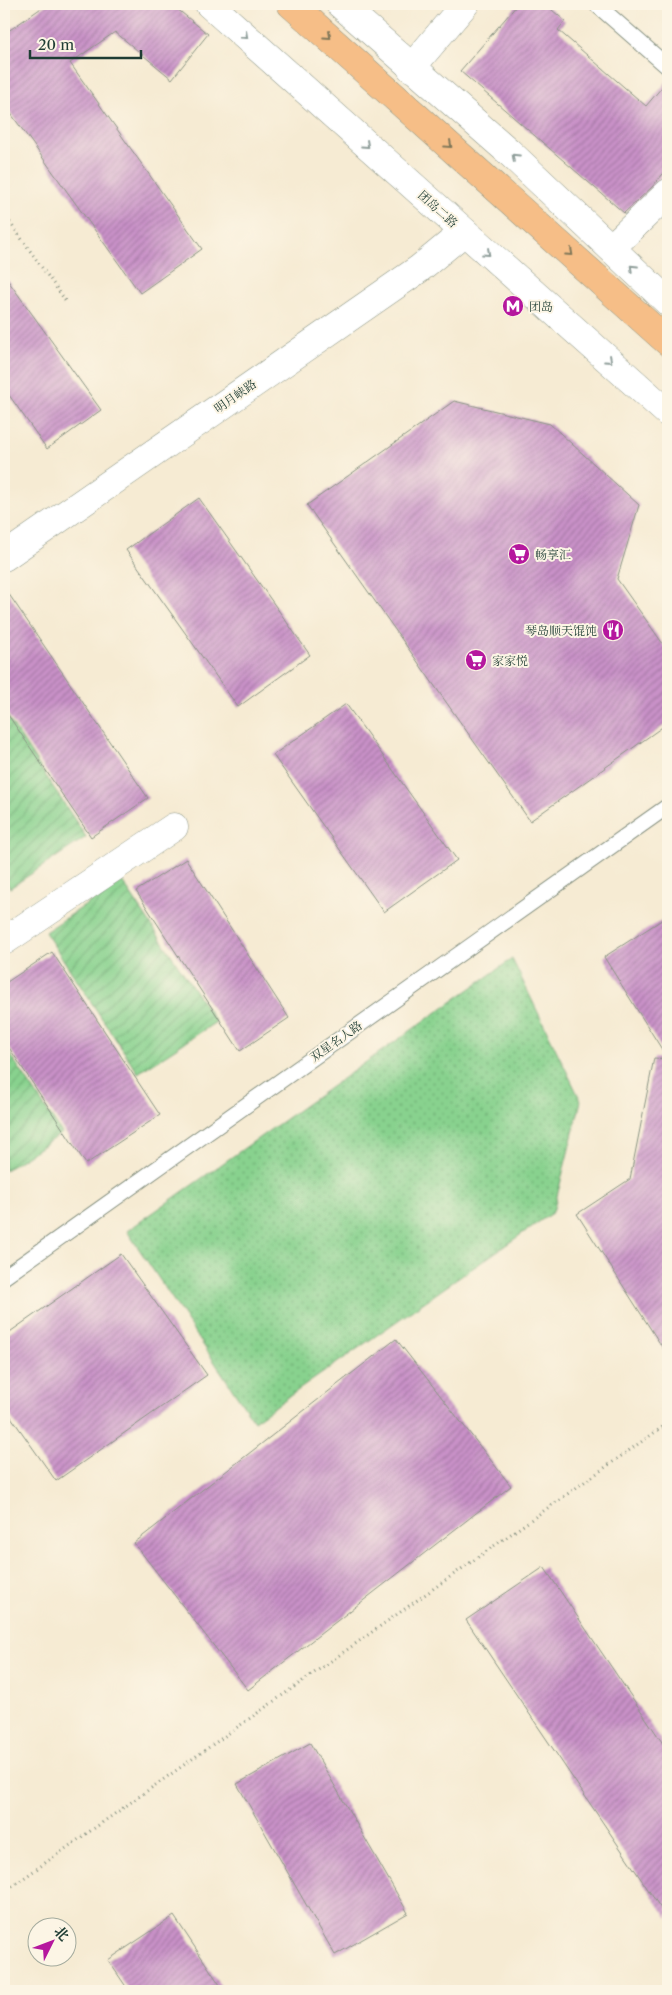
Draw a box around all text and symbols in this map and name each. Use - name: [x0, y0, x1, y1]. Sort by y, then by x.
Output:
- scale bar: [30, 28, 141, 60]
- one-way arrow: [239, 30, 248, 39]
- one-way arrow: [322, 30, 331, 39]
- text: 20 m: [38, 35, 74, 54]
- one-way arrow: [361, 139, 370, 148]
- one-way arrow: [443, 139, 452, 148]
- one-way arrow: [511, 154, 520, 163]
- street label: 团岛二路: [415, 187, 461, 231]
- one-way arrow: [482, 247, 491, 256]
- one-way arrow: [564, 247, 573, 256]
- one-way arrow: [630, 265, 639, 274]
- metro station icon: 团岛: [501, 294, 525, 318]
- place label: 团岛: [529, 299, 553, 314]
- one-way arrow: [603, 355, 612, 363]
- street label: 明月峡路: [211, 376, 259, 416]
- supermarket icon: 畅享汇: [507, 542, 531, 566]
- place label: 畅享汇: [535, 547, 571, 562]
- restaurant icon: 琴岛顺天馄饨: [601, 618, 625, 642]
- place label: 琴岛顺天馄饨: [525, 623, 597, 638]
- supermarket icon: 家家悦: [464, 648, 488, 672]
- place label: 家家悦: [492, 653, 528, 668]
- street label: 双星名人路: [307, 1018, 365, 1064]
- north arrow: [28, 1918, 78, 1968]
- text: 北: [50, 1922, 73, 1945]

